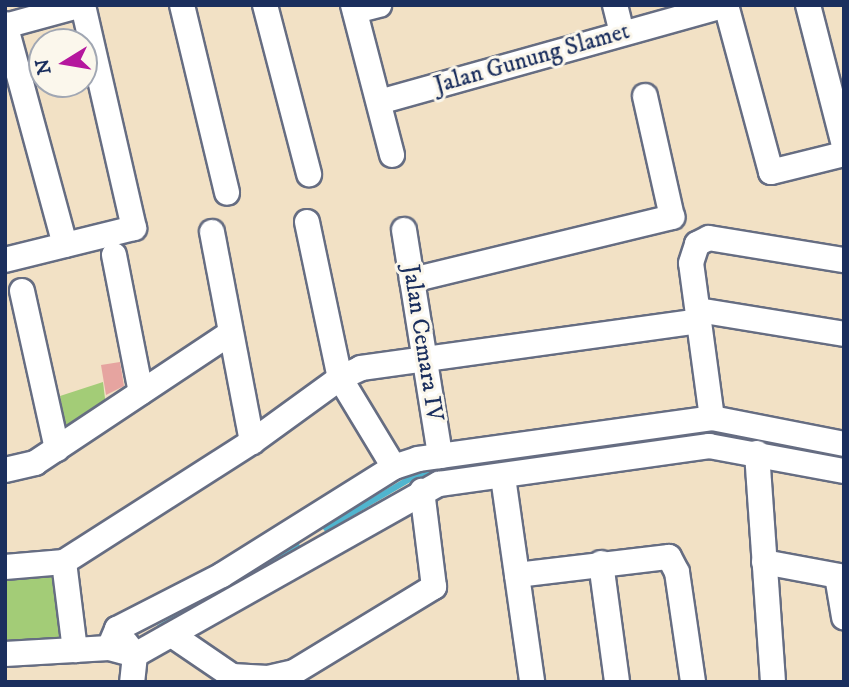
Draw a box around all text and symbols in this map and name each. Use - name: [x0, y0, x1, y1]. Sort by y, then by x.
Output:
- street label: Jalan Gunung Slamet: [431, 17, 633, 101]
- north arrow: [28, 28, 98, 98]
- text: N: [31, 57, 57, 77]
- street label: Jalan Cemara IV: [395, 263, 449, 423]

